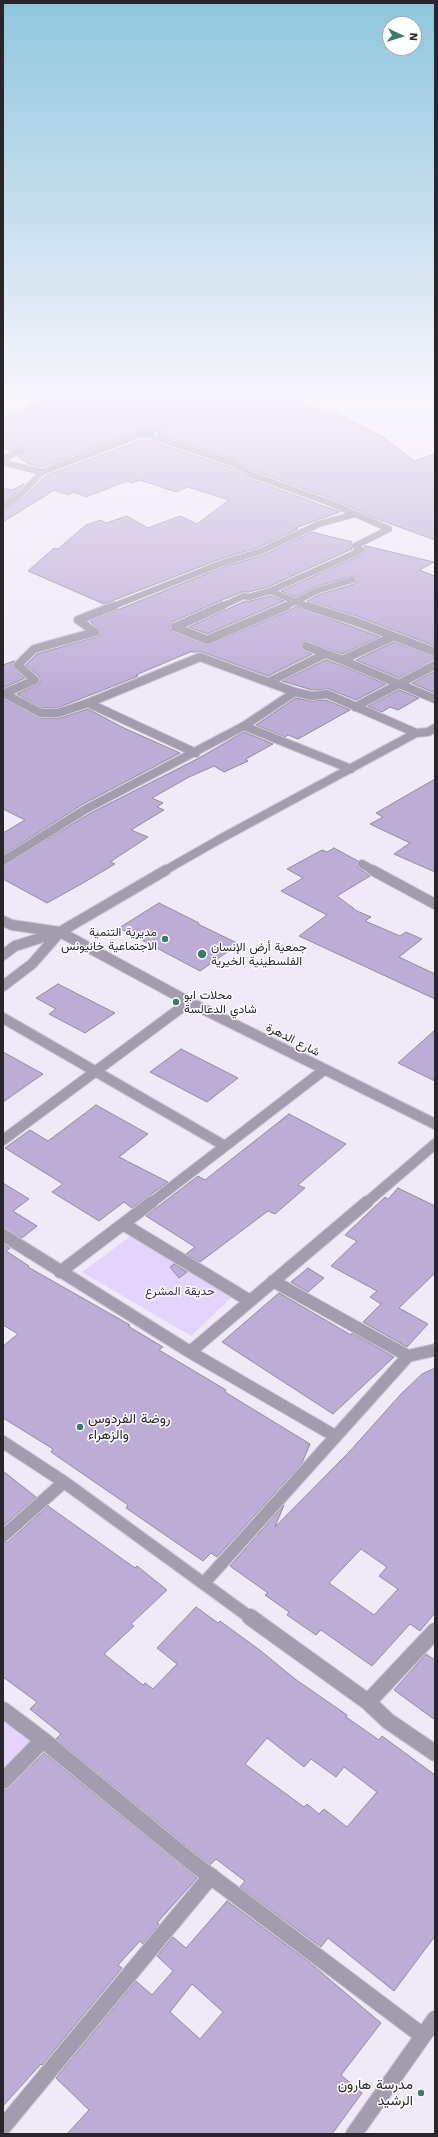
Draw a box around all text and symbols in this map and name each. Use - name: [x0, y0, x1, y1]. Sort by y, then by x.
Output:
- north arrow: [382, 16, 422, 56]
- text: N: [407, 32, 420, 41]
- place label: مديرية التنمية الاجتماعية خانيونس: [61, 925, 157, 953]
- marker: مديرية التنمية الاجتماعية خانيونس: [160, 934, 170, 944]
- place label: جمعية أرض الإنسان الفلسطينية الخيرية: [211, 940, 307, 968]
- marker: جمعية أرض الإنسان الفلسطينية الخيرية: [196, 948, 208, 960]
- place label: محلات ابو شادي الدعالسة: [184, 988, 257, 1016]
- marker: محلات ابو شادي الدعالسة: [171, 997, 181, 1007]
- street label: شارع الدهرة: [264, 1020, 322, 1060]
- park label: حديقة المشرع: [145, 1284, 215, 1298]
- place label: روضة الفردوس والزهراء: [88, 1411, 171, 1444]
- marker: روضة الفردوس والزهراء: [75, 1422, 85, 1432]
- place label: مدرسة هارون الرشيد: [338, 2077, 413, 2110]
- marker: مدرسة هارون الرشيد: [416, 2088, 426, 2098]

